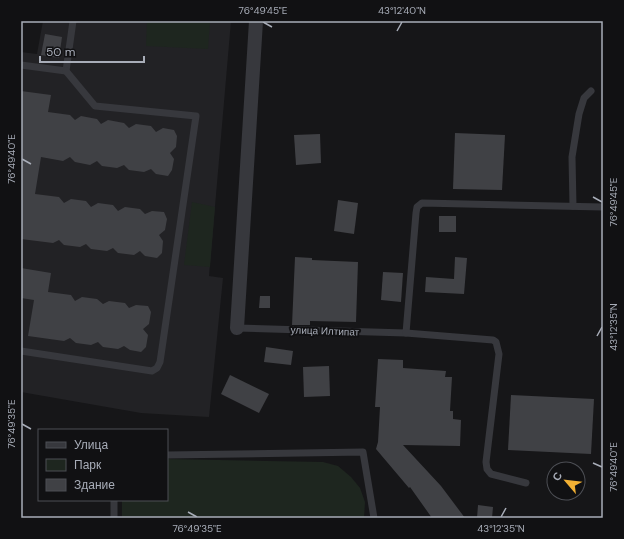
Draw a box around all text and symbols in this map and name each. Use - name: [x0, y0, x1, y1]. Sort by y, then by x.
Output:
- text: 76°49'45"E: [239, 4, 288, 17]
- text: 43°12'40"N: [378, 4, 426, 17]
- scale bar: [40, 38, 144, 64]
- text: 50 m: [46, 44, 75, 60]
- text: 76°49'40"E: [5, 134, 18, 184]
- text: 76°49'45"E: [607, 177, 620, 226]
- text: 43°12'35"N: [607, 303, 620, 351]
- street label: улица Илтипат: [290, 323, 360, 339]
- text: 76°49'35"E: [5, 399, 18, 449]
- legend: [38, 429, 168, 501]
- text: Улица: [74, 437, 108, 453]
- text: 76°49'40"E: [607, 442, 620, 492]
- text: Парк: [74, 457, 102, 473]
- north arrow: [546, 461, 586, 501]
- text: С: [549, 469, 565, 483]
- text: Здание: [74, 477, 115, 493]
- text: 76°49'35"E: [172, 522, 222, 535]
- text: 43°12'35"N: [477, 522, 525, 535]

